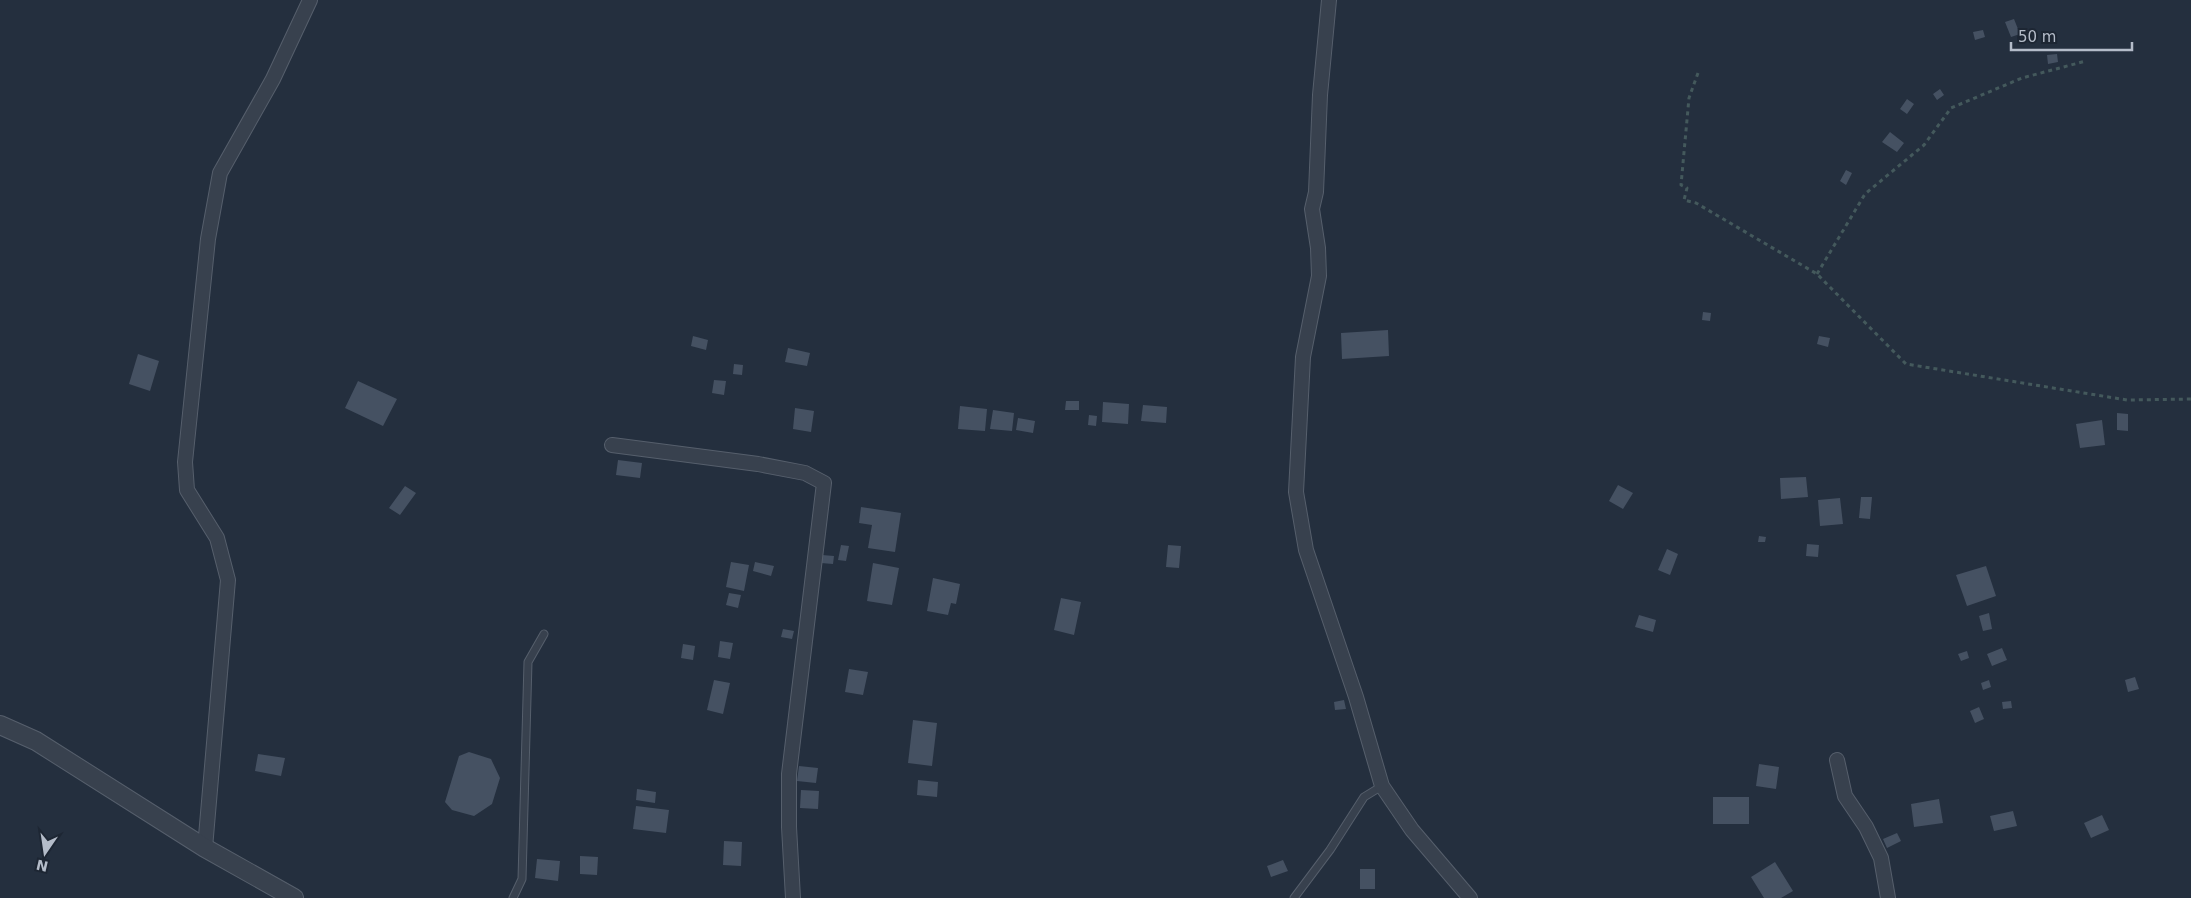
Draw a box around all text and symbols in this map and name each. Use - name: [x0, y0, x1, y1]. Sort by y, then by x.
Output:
- scale bar: [2011, 20, 2132, 52]
- text: 50 m: [2018, 28, 2056, 46]
- north arrow: [20, 828, 70, 878]
- text: N: [35, 857, 50, 875]

